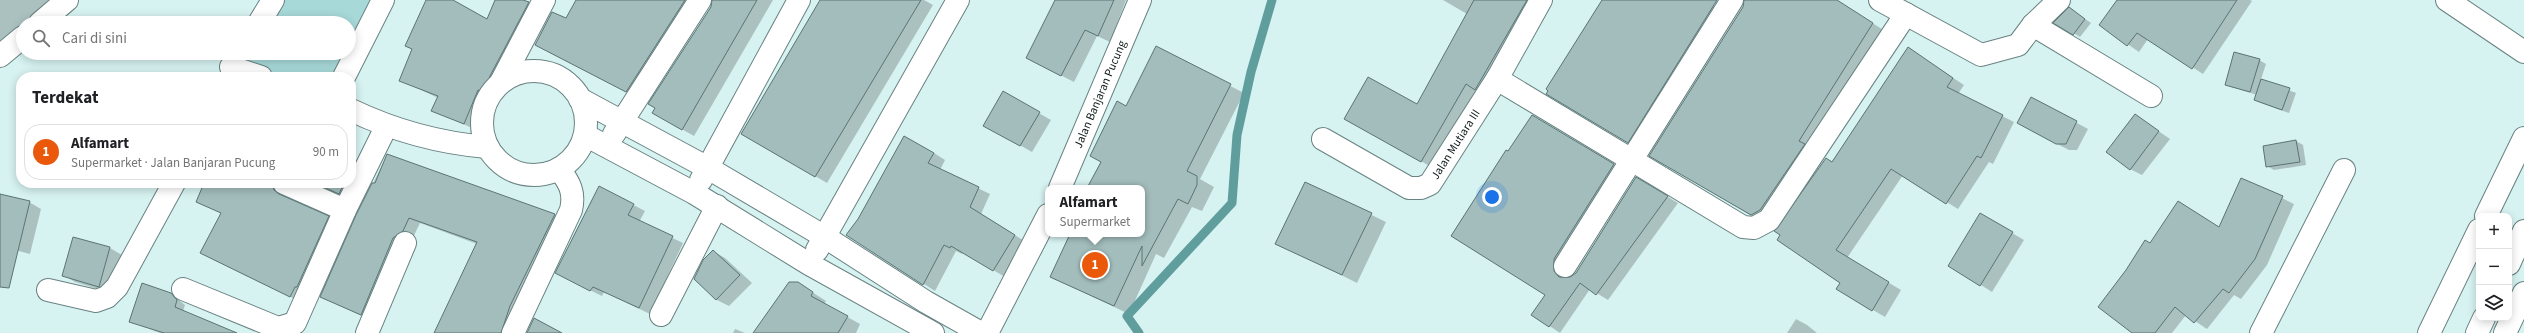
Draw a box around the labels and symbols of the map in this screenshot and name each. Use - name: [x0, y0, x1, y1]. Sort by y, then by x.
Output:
- street label: Jalan Banjaran Pucung: [1069, 38, 1130, 151]
- street label: Jalan Mutiara III: [1427, 106, 1484, 183]
- your location: [1482, 187, 1502, 207]
- pin: 1: [1082, 250, 1108, 280]

